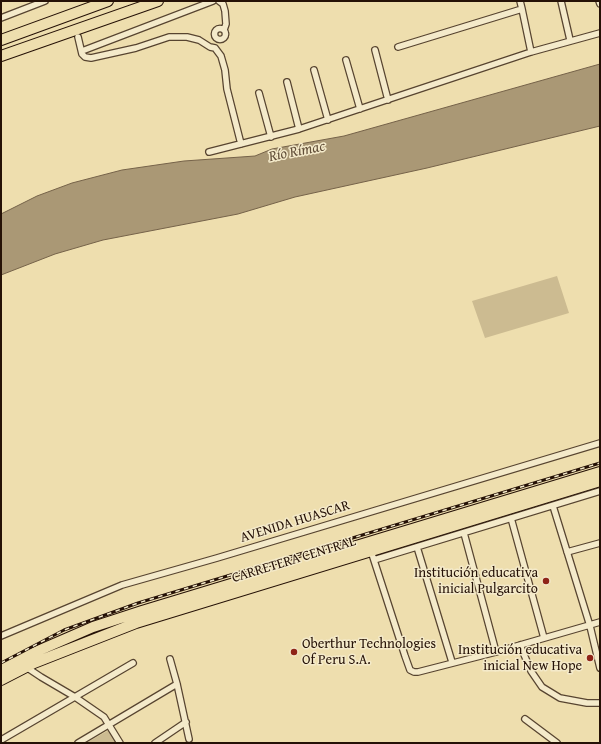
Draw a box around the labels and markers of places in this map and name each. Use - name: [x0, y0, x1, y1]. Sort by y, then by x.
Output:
- place label: Institución educativa inicial Pulgarcito: [414, 565, 538, 598]
- marker: Institución educativa inicial Pulgarcito: [541, 576, 551, 586]
- place label: Oberthur Technologies Of Peru S.A.: [302, 636, 436, 668]
- place label: Institución educativa inicial New Hope: [458, 642, 582, 674]
- marker: Oberthur Technologies Of Peru S.A.: [289, 647, 299, 657]
- marker: Institución educativa inicial New Hope: [585, 653, 595, 663]

